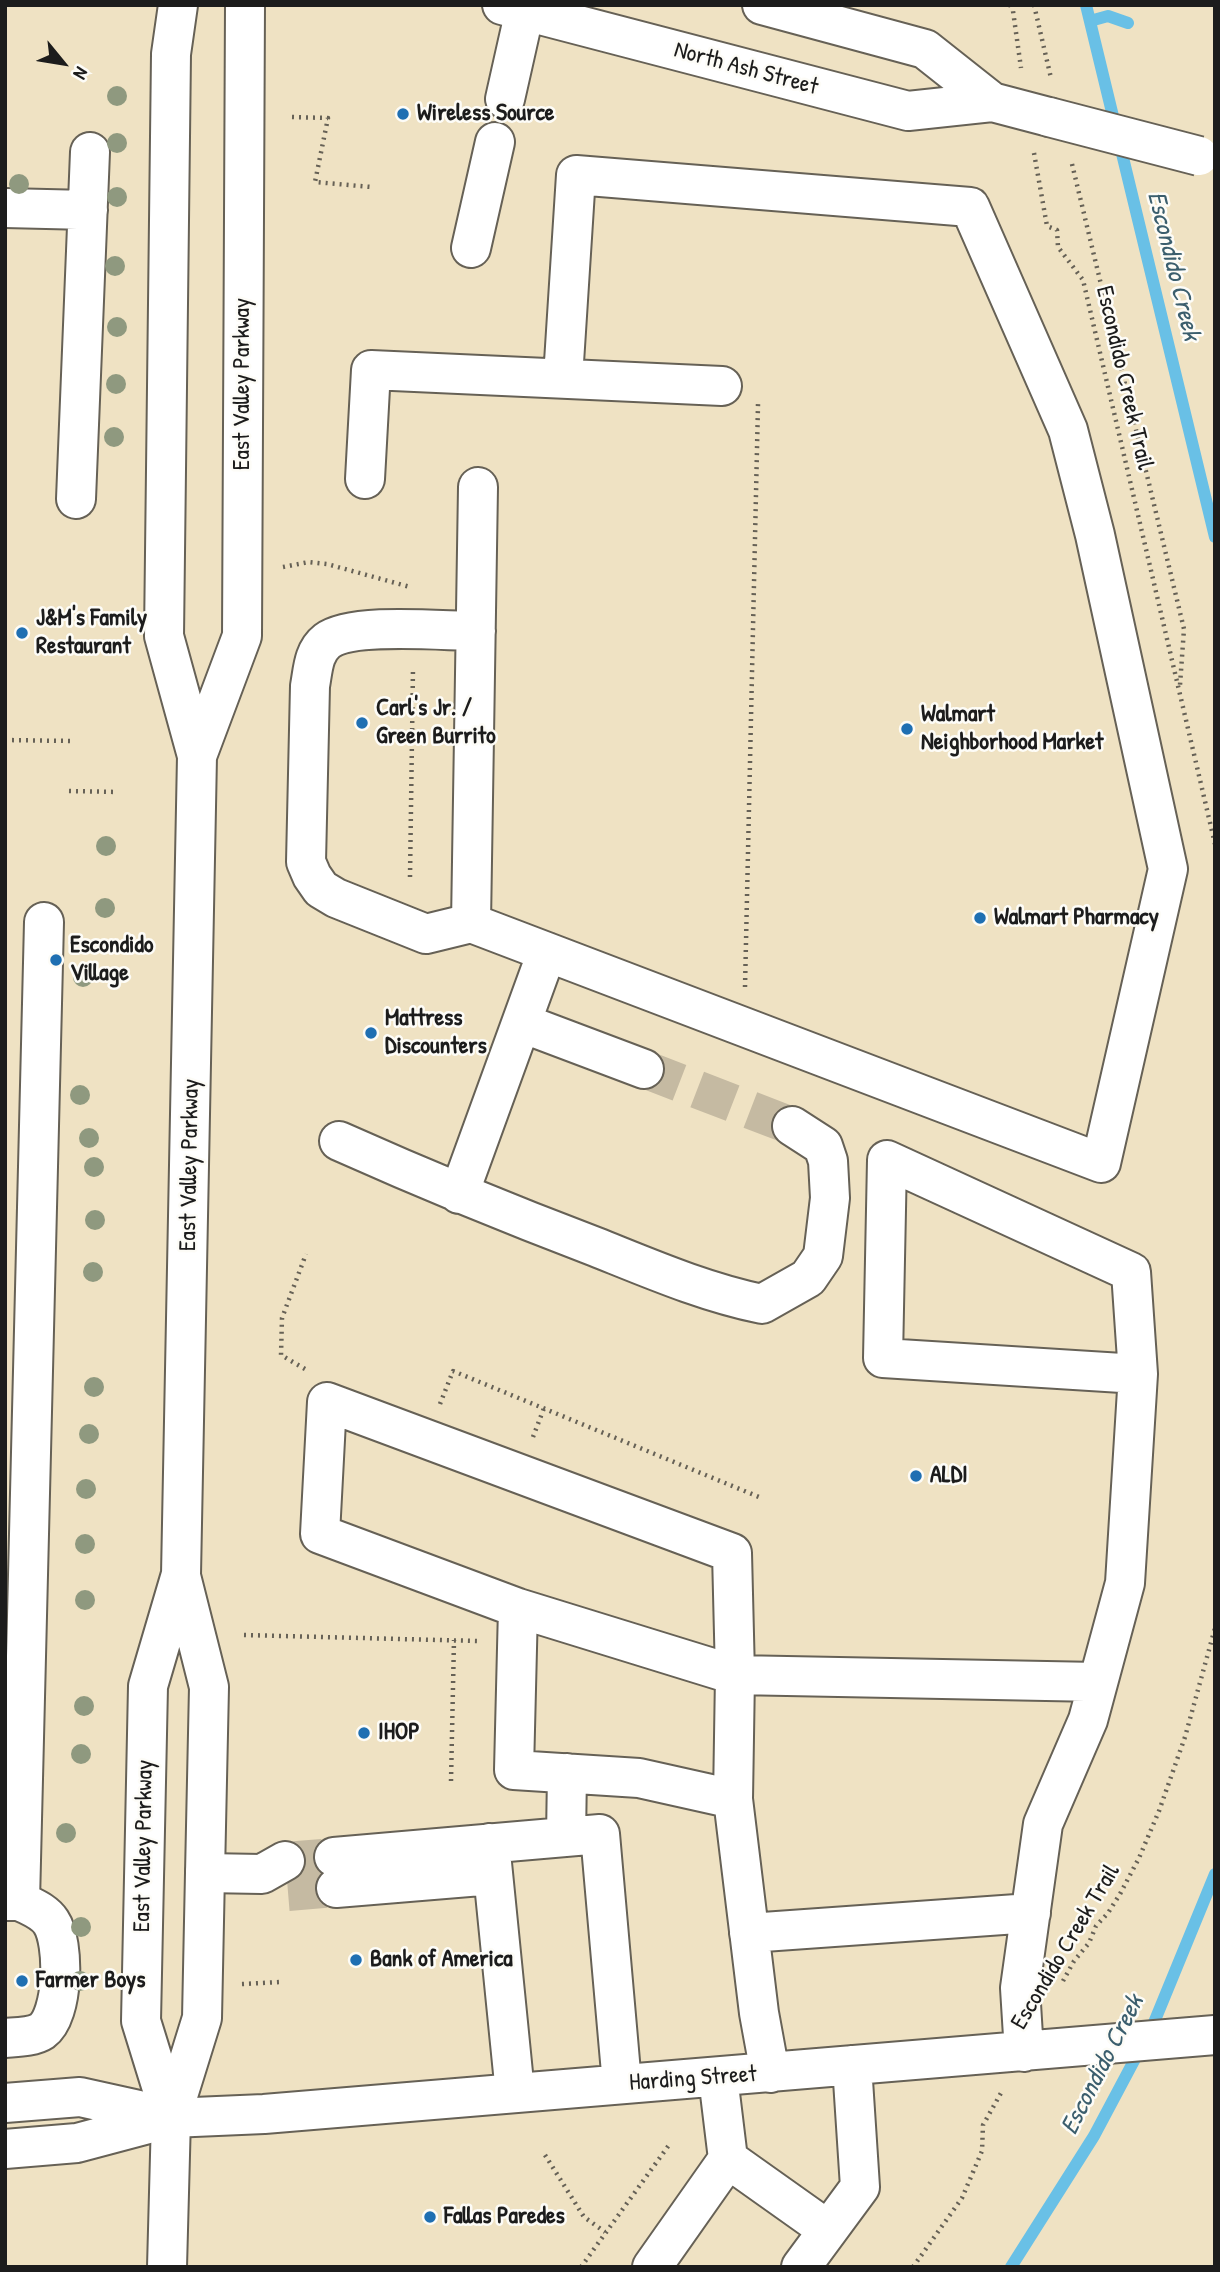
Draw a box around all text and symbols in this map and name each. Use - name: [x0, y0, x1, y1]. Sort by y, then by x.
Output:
- north arrow: [28, 28, 98, 98]
- street label: North Ash Street: [671, 36, 821, 102]
- text: N: [67, 63, 95, 84]
- place label: Wireless Source: [417, 100, 554, 128]
- marker: Wireless Source: [395, 106, 411, 122]
- water label: Escondido Creek: [1139, 188, 1207, 344]
- street label: Escondido Creek Trail: [1089, 283, 1159, 473]
- street label: East Valley Parkway: [229, 298, 257, 470]
- place label: J&M's Family Restaurant: [36, 605, 147, 661]
- marker: J&M's Family Restaurant: [14, 625, 30, 641]
- place label: Carl's Jr. / Green Burrito: [376, 695, 496, 751]
- place label: Walmart Neighborhood Market: [921, 701, 1103, 757]
- marker: Carl's Jr. / Green Burrito: [354, 715, 370, 731]
- marker: Walmart Neighborhood Market: [899, 721, 915, 737]
- place label: Walmart Pharmacy: [994, 904, 1159, 932]
- marker: Walmart Pharmacy: [972, 910, 988, 926]
- place label: Escondido Village: [70, 932, 153, 988]
- marker: Escondido Village: [48, 952, 64, 968]
- place label: Mattress Discounters: [385, 1005, 487, 1061]
- marker: Mattress Discounters: [363, 1025, 379, 1041]
- street label: East Valley Parkway: [174, 1079, 206, 1251]
- place label: ALDI: [930, 1462, 968, 1490]
- marker: ALDI: [908, 1468, 924, 1484]
- place label: IHOP: [378, 1719, 420, 1747]
- marker: IHOP: [356, 1725, 372, 1741]
- street label: East Valley Parkway: [128, 1760, 160, 1932]
- street label: Escondido Creek Trail: [1005, 1859, 1127, 2035]
- place label: Bank of America: [370, 1946, 513, 1974]
- marker: Bank of America: [348, 1952, 364, 1968]
- place label: Farmer Boys: [36, 1967, 146, 1995]
- marker: Farmer Boys: [14, 1973, 30, 1989]
- water label: Escondido Creek: [1055, 1990, 1151, 2140]
- street label: Harding Street: [628, 2060, 758, 2098]
- place label: Fallas Paredes: [444, 2203, 565, 2231]
- marker: Fallas Paredes: [422, 2209, 438, 2225]

